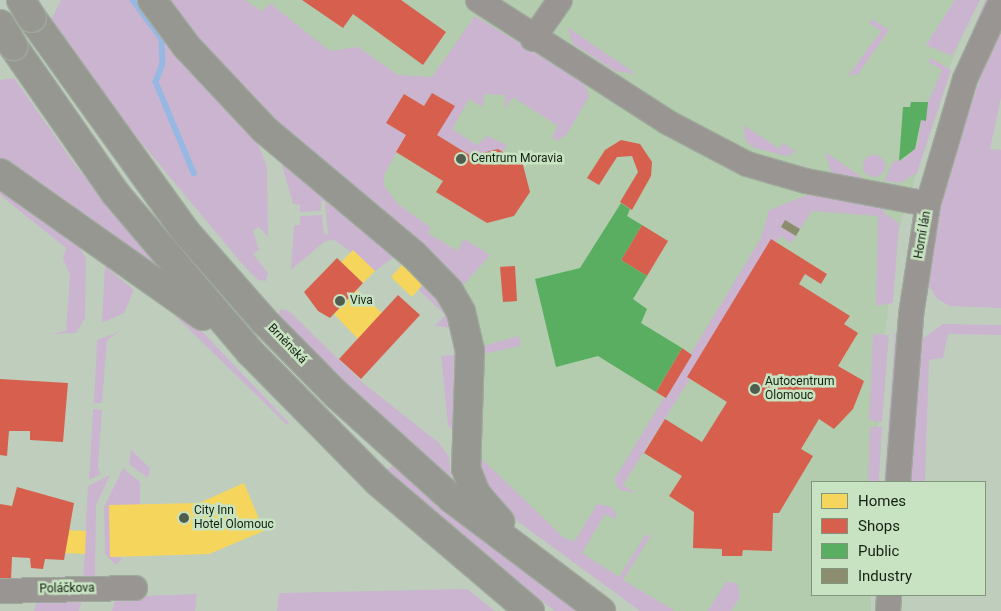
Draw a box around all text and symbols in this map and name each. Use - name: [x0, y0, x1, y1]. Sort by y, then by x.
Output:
- place label: Centrum Moravia: [471, 152, 563, 166]
- marker: Centrum Moravia: [455, 153, 467, 165]
- street label: Horní lán: [912, 210, 934, 260]
- place label: Viva: [350, 294, 373, 308]
- marker: Viva: [334, 295, 346, 307]
- street label: Brněnská: [264, 321, 310, 367]
- place label: Autocentrum Olomouc: [765, 375, 834, 403]
- marker: Autocentrum Olomouc: [749, 383, 761, 395]
- legend: [811, 481, 986, 596]
- text: Homes: [858, 492, 906, 510]
- place label: City Inn Hotel Olomouc: [194, 504, 274, 532]
- marker: City Inn Hotel Olomouc: [178, 512, 190, 524]
- text: Shops: [858, 517, 900, 535]
- text: Public: [858, 542, 899, 560]
- text: Industry: [858, 567, 912, 585]
- street label: Poláčkova: [39, 581, 95, 597]

